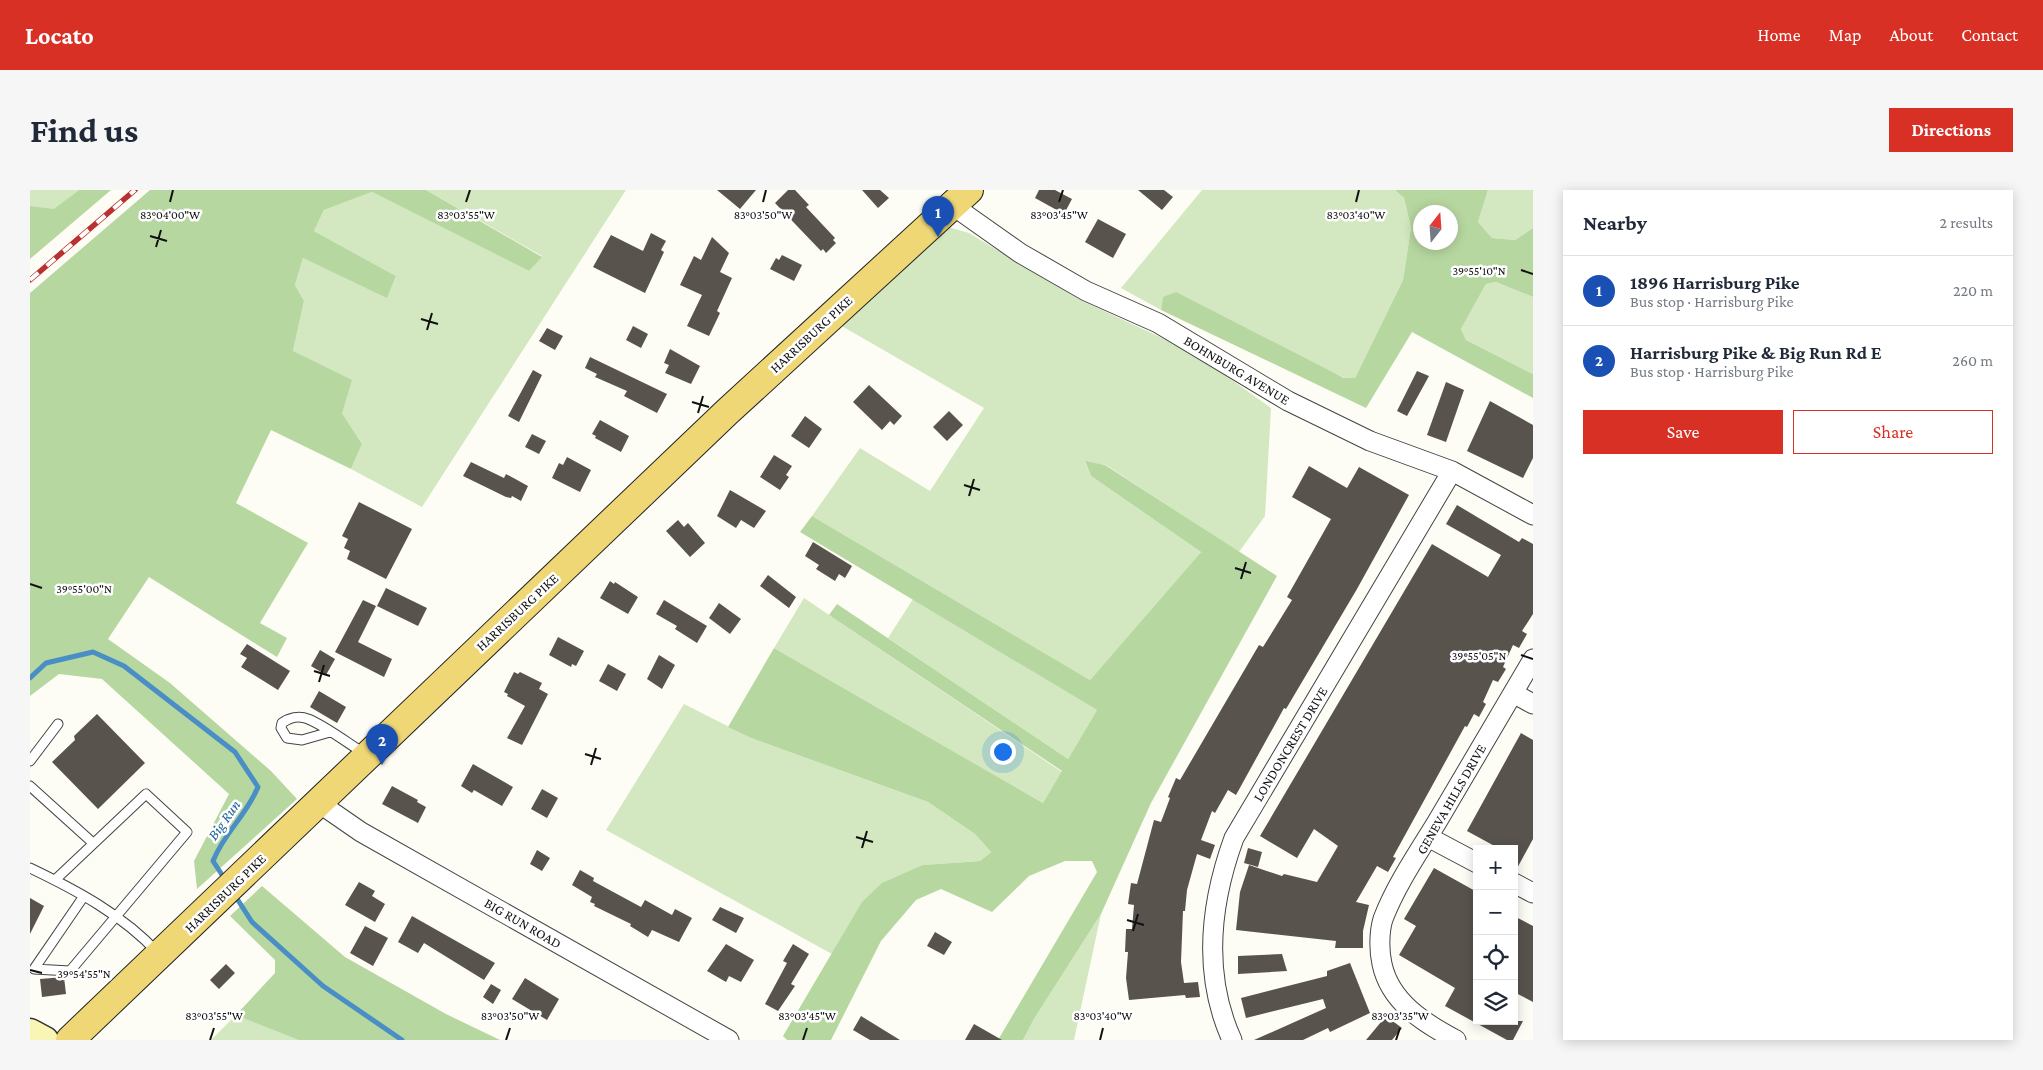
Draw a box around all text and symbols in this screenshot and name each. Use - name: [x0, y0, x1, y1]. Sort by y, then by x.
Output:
- text: Locato: [25, 22, 94, 49]
- text: Home: [1758, 25, 1801, 45]
- text: Map: [1829, 25, 1861, 45]
- text: About: [1889, 25, 1933, 45]
- text: Contact: [1961, 25, 2018, 45]
- button: Directions: [1889, 108, 2013, 152]
- text: Find us: [30, 111, 138, 150]
- pin: 1: [922, 196, 954, 237]
- north arrow: [1413, 205, 1458, 250]
- text: 83°04'00"W: [140, 208, 200, 222]
- text: 83°03'55"W: [437, 208, 495, 222]
- text: 83°03'50"W: [734, 208, 792, 222]
- text: 83°03'45"W: [1030, 208, 1088, 222]
- text: 83°03'40"W: [1327, 208, 1385, 222]
- text: Nearby: [1583, 211, 1647, 235]
- text: 2 results: [1940, 214, 1993, 231]
- text: 39°55'10"N: [1452, 264, 1506, 278]
- text: 1896 Harrisburg Pike: [1630, 272, 1800, 293]
- text: 1: [1596, 282, 1602, 299]
- text: 220 m: [1953, 282, 1993, 299]
- street label: HARRISBURG PIKE: [767, 292, 856, 376]
- text: Bus stop · Harrisburg Pike: [1630, 293, 1793, 310]
- street label: BOHNBURG AVENUE: [1181, 332, 1293, 408]
- text: Harrisburg Pike & Big Run Rd E: [1630, 342, 1882, 363]
- text: 2: [1595, 352, 1603, 369]
- text: 260 m: [1952, 352, 1993, 369]
- text: Bus stop · Harrisburg Pike: [1630, 363, 1793, 380]
- button: Save: [1583, 410, 1783, 454]
- button: Share: [1793, 410, 1993, 454]
- street label: HARRISBURG PIKE: [473, 570, 562, 654]
- text: 39°55'00"N: [56, 582, 112, 596]
- text: 39°55'05"N: [1452, 649, 1506, 663]
- street label: LONDONCREST DRIVE: [1249, 684, 1331, 804]
- pin: 2: [366, 724, 398, 765]
- your location: [990, 739, 1016, 765]
- street label: GENEVA HILLS DRIVE: [1413, 741, 1489, 857]
- water label: Big Run: [205, 797, 245, 844]
- map controls: [1473, 845, 1518, 1025]
- button: +: [1473, 845, 1518, 890]
- street label: HARRISBURG PIKE: [181, 850, 269, 936]
- button: −: [1473, 890, 1518, 935]
- street label: BIG RUN ROAD: [482, 895, 564, 951]
- button: locate: [1473, 935, 1518, 980]
- text: 39°54'55"N: [57, 967, 111, 981]
- button: layers: [1473, 980, 1518, 1025]
- text: 83°03'55"W: [185, 1009, 243, 1023]
- text: 83°03'50"W: [481, 1009, 539, 1023]
- text: 83°03'45"W: [778, 1009, 836, 1023]
- text: 83°03'40"W: [1074, 1009, 1132, 1023]
- text: 83°03'35"W: [1371, 1009, 1429, 1023]

